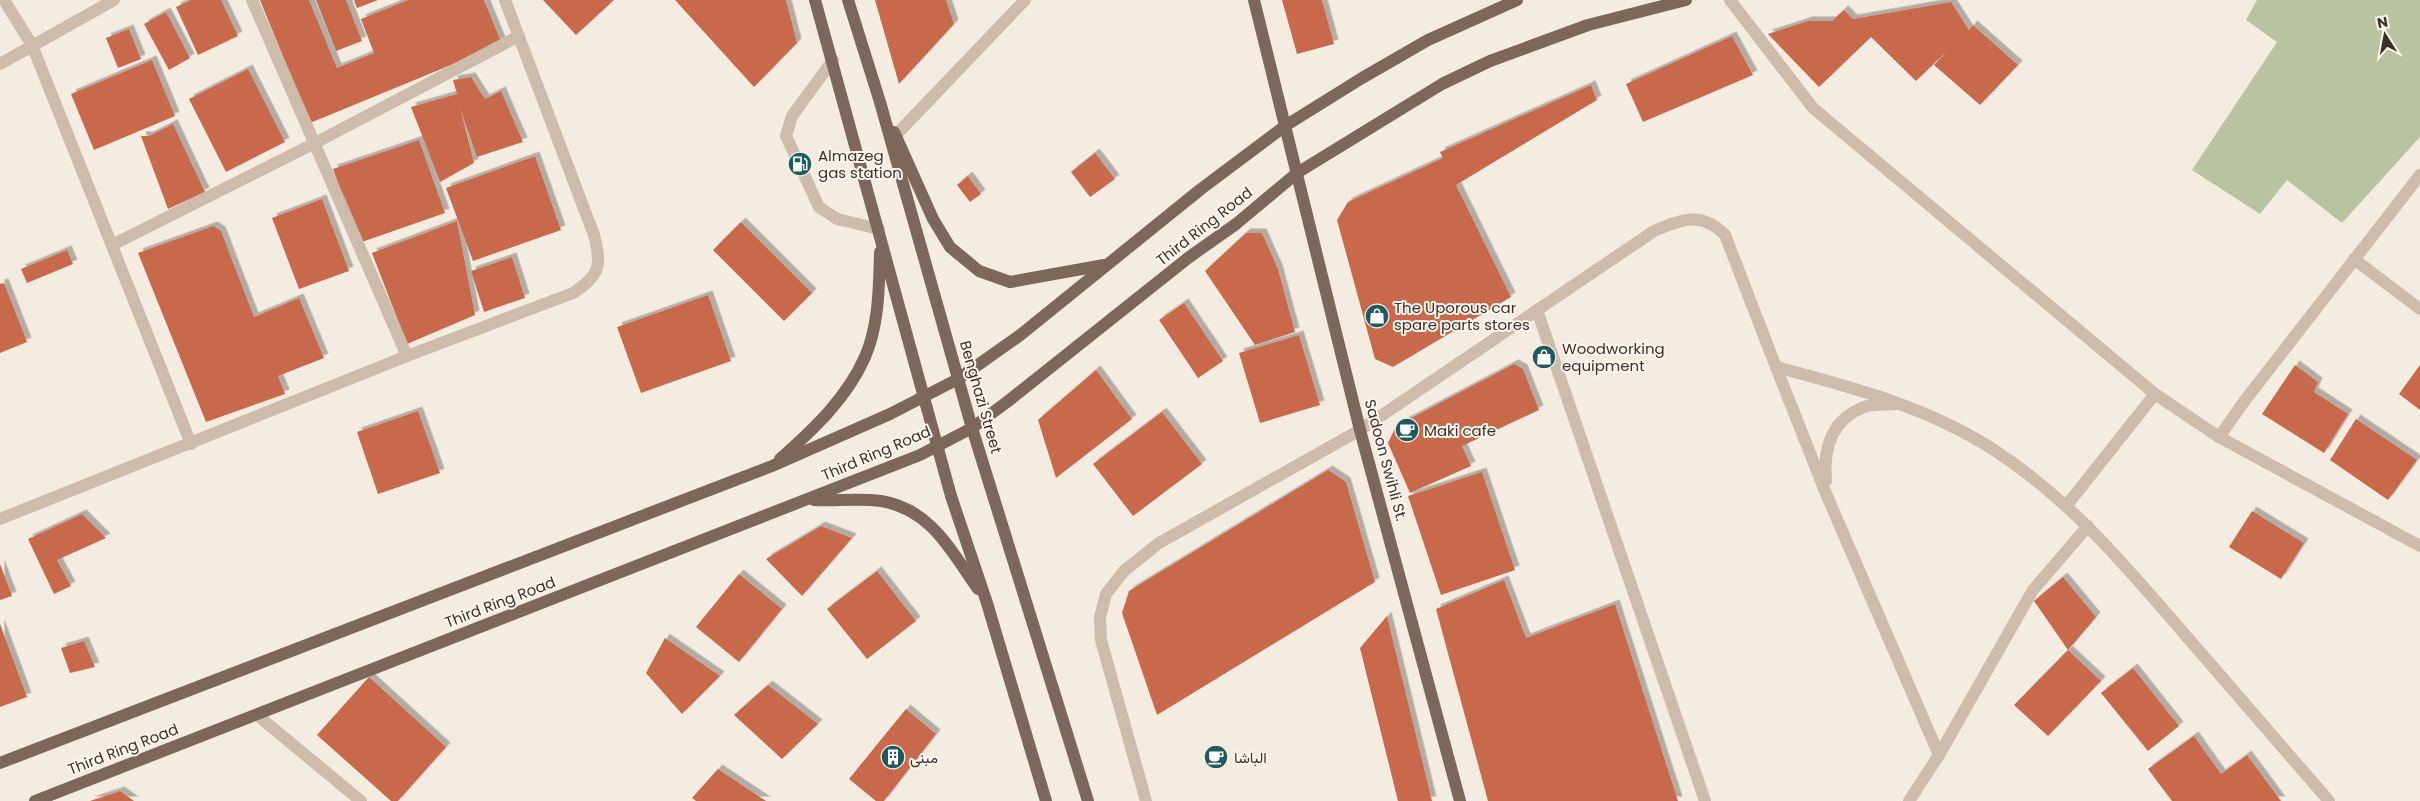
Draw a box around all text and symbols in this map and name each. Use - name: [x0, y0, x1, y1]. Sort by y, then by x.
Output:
- north arrow: [2360, 10, 2410, 60]
- text: N: [2375, 11, 2390, 33]
- place label: Almazeg gas station: [818, 145, 902, 183]
- fuel station icon: Almazeg gas station: [787, 151, 813, 177]
- street label: Third Ring Road: [1152, 182, 1256, 270]
- place label: The Uporous car spare parts stores: [1394, 297, 1530, 335]
- shop icon: The Uporous car spare parts stores: [1364, 303, 1390, 329]
- street label: Benghazi Street: [955, 338, 1007, 456]
- place label: Woodworking equipment: [1562, 338, 1665, 376]
- shop icon: Woodworking equipment: [1531, 344, 1557, 370]
- street label: Sadoon Swihli St.: [1360, 397, 1412, 523]
- cafe icon: Maki cafe: [1394, 417, 1420, 443]
- place label: Maki cafe: [1424, 420, 1496, 441]
- street label: Third Ring Road: [818, 421, 934, 485]
- street label: Third Ring Road: [442, 571, 558, 633]
- street label: Third Ring Road: [65, 718, 181, 780]
- building icon: مبنى: [880, 744, 906, 770]
- cafe icon: الباشا: [1203, 744, 1229, 770]
- place label: مبنى: [910, 747, 938, 768]
- place label: الباشا: [1234, 747, 1267, 768]

